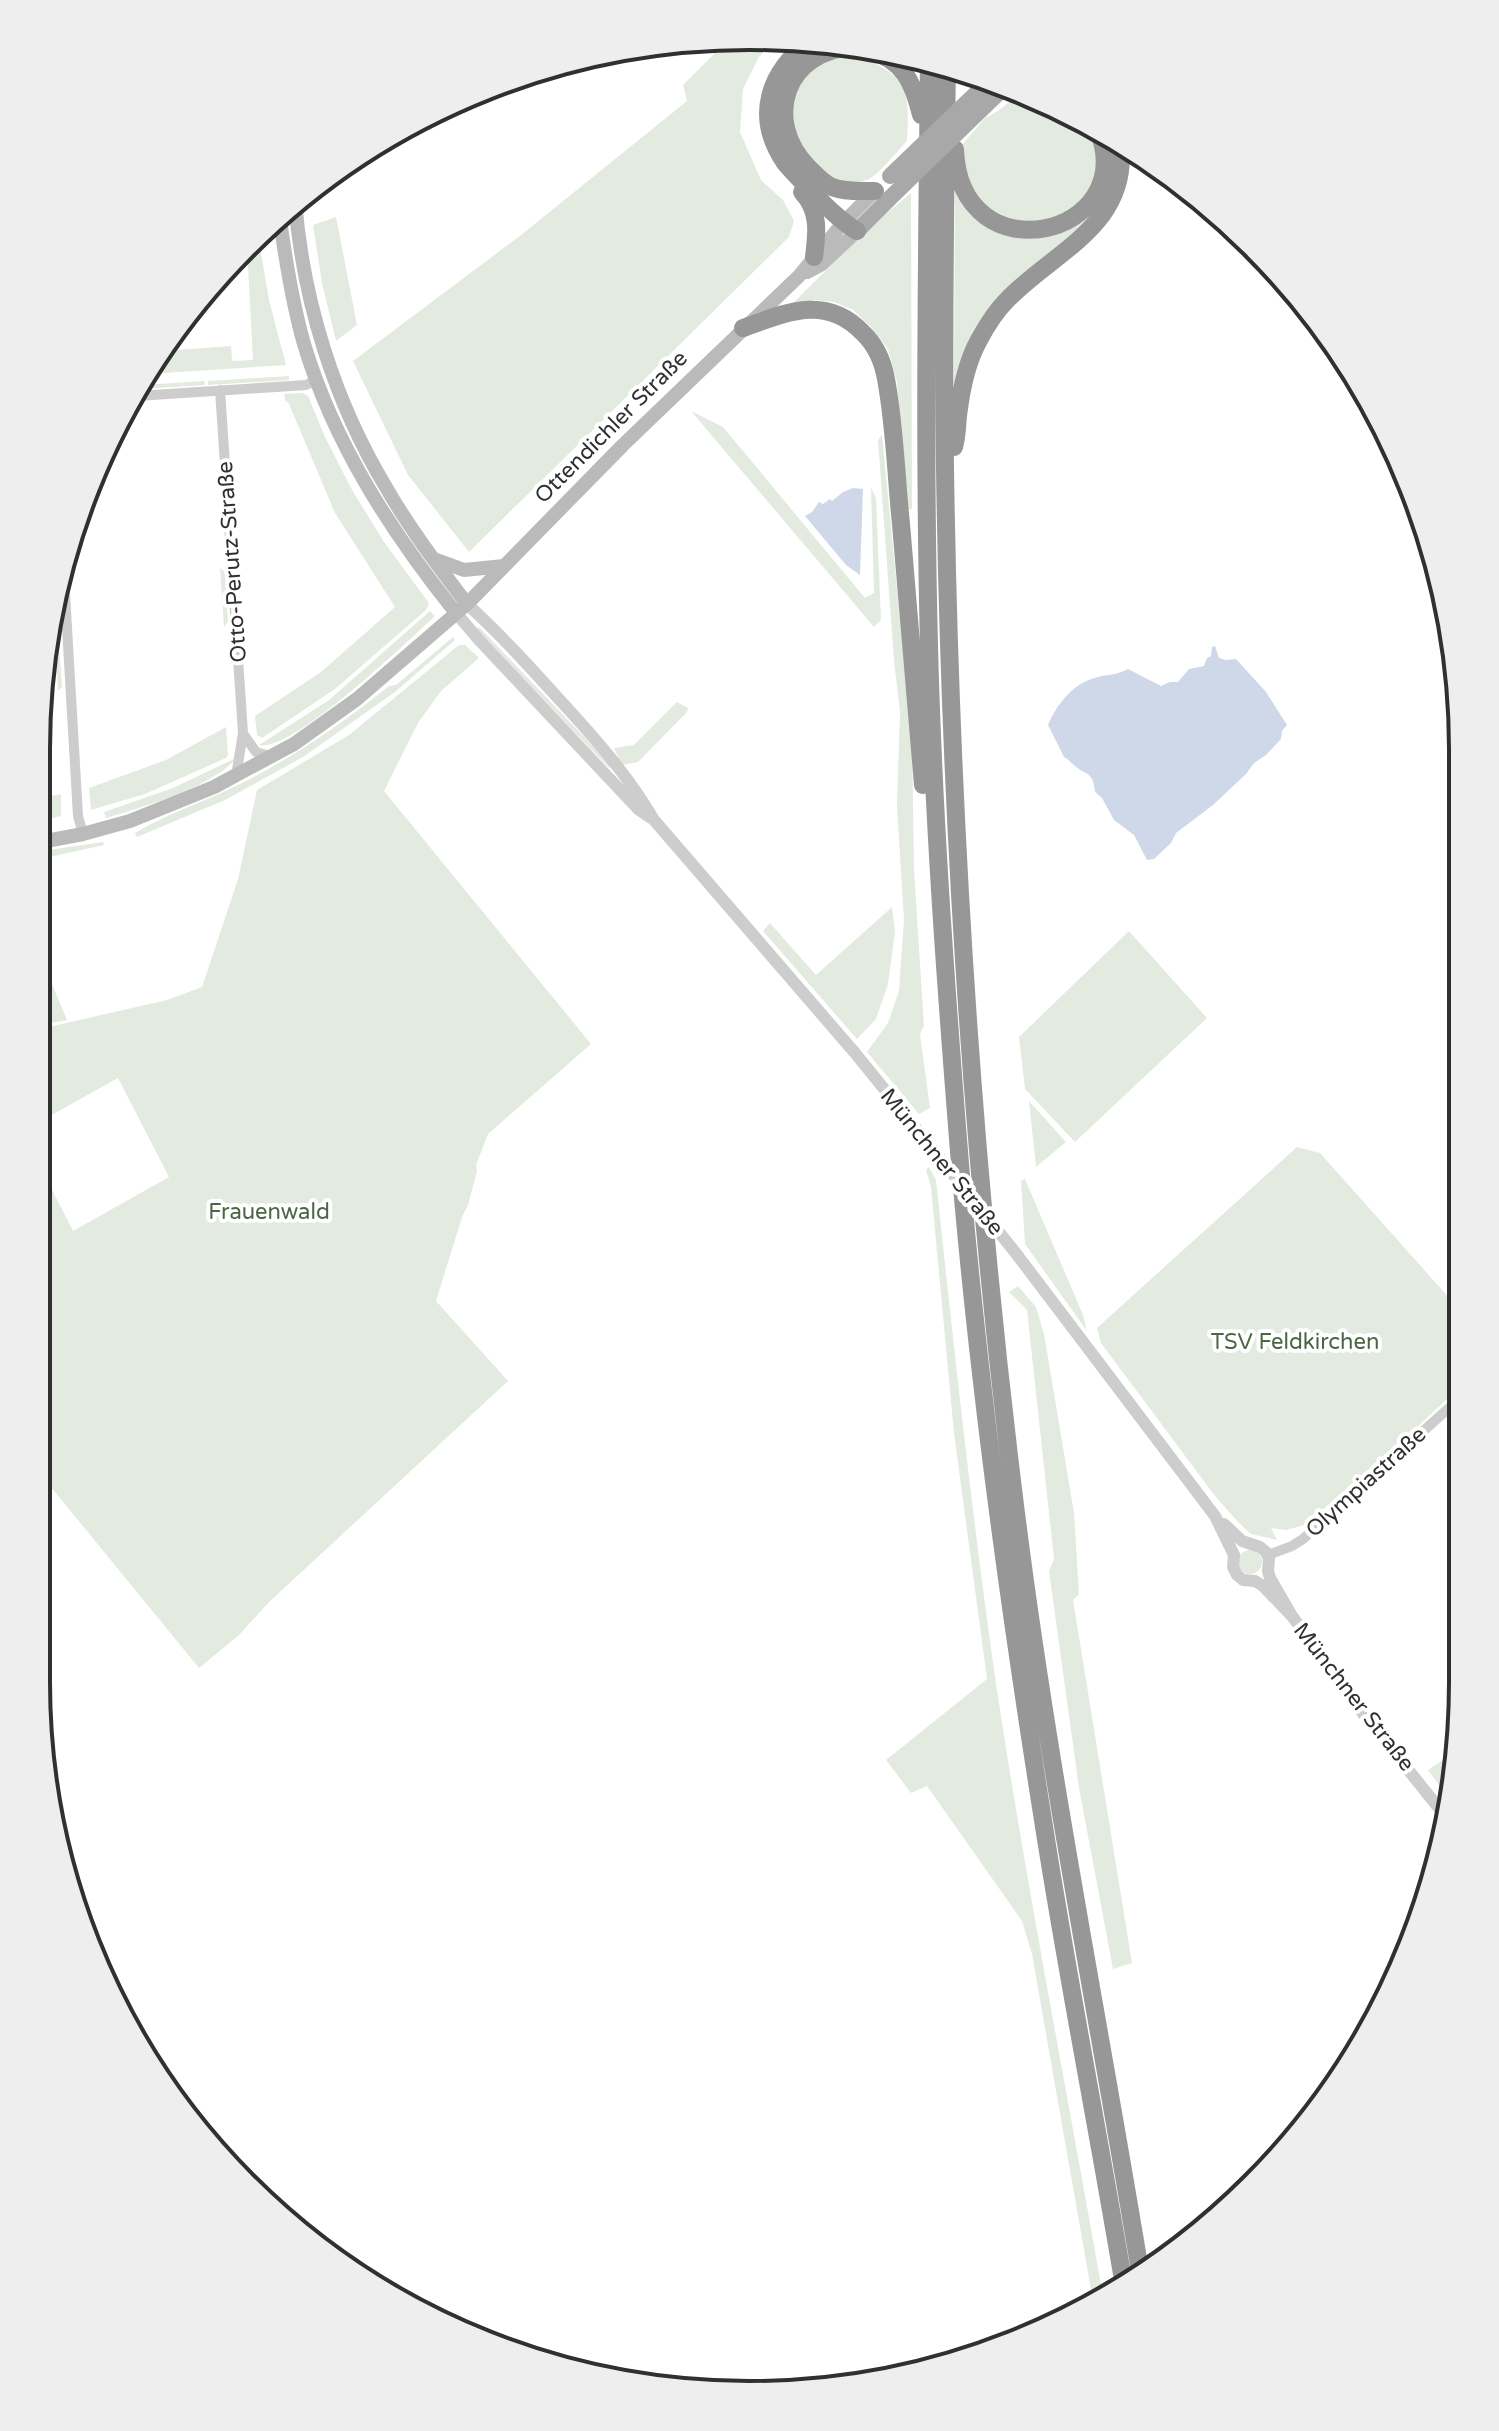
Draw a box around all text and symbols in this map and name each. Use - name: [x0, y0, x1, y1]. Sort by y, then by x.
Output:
- street label: Ottendichler Straße: [529, 345, 693, 509]
- street label: Otto-Perutz-Straße: [212, 461, 252, 663]
- street label: Münchner Straße: [875, 1083, 1009, 1241]
- park label: Frauenwald: [208, 1199, 330, 1225]
- park label: TSV Feldkirchen: [1211, 1329, 1379, 1355]
- street label: Olympiastraße: [1301, 1421, 1431, 1543]
- street label: Münchner Straße: [1288, 1618, 1420, 1776]

